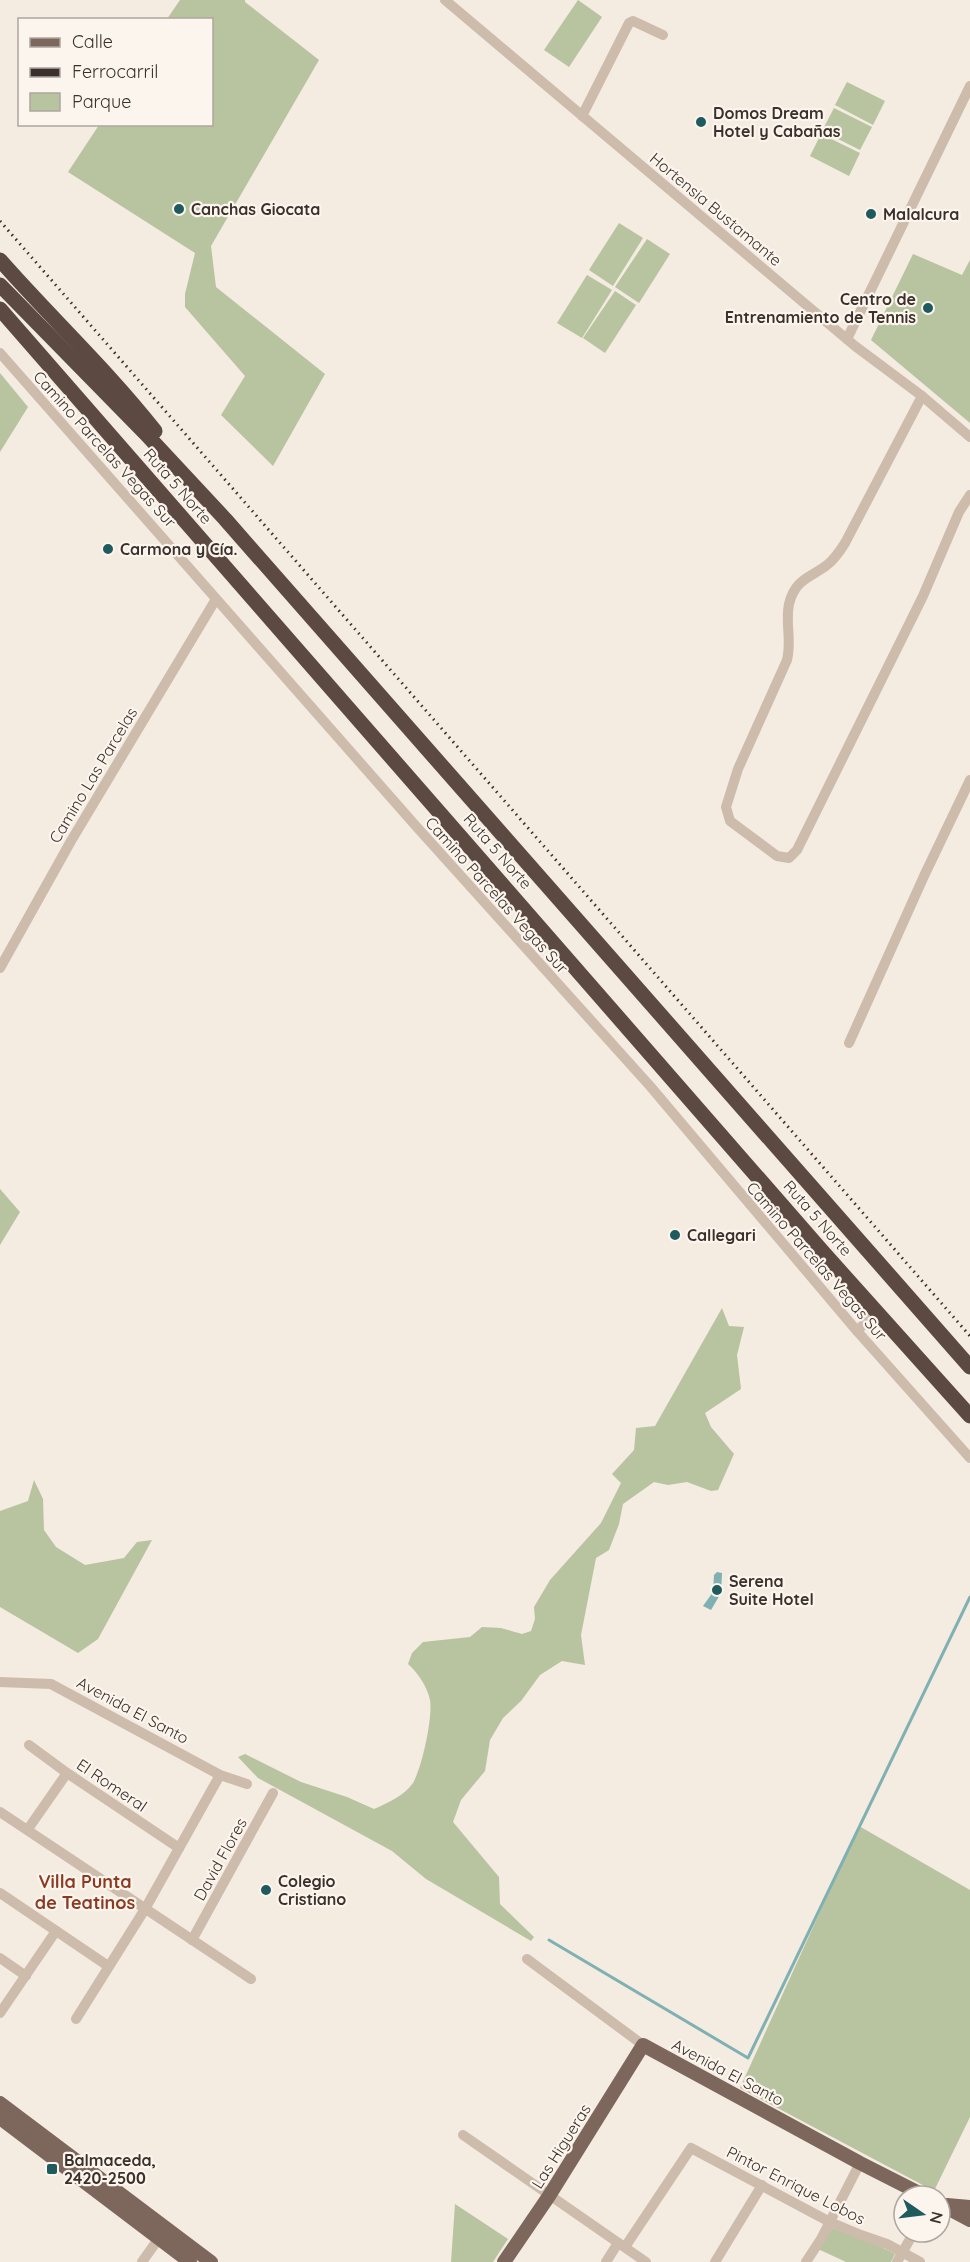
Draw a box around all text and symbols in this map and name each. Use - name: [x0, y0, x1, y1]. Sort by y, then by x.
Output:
- legend: [18, 18, 213, 126]
- text: Calle: [72, 30, 113, 53]
- text: Ferrocarril: [72, 60, 159, 83]
- text: Parque: [72, 90, 131, 113]
- place label: Domos Dream Hotel y Cabañas: [713, 103, 841, 141]
- marker: Domos Dream Hotel y Cabañas: [694, 115, 708, 129]
- street label: Hortensia Bustamante: [646, 148, 786, 270]
- place label: Canchas Giocata: [191, 199, 320, 219]
- marker: Canchas Giocata: [172, 202, 186, 216]
- place label: Malalcura: [883, 204, 959, 224]
- marker: Malalcura: [864, 207, 878, 221]
- place label: Centro de Entrenamiento de Tennis: [725, 289, 916, 327]
- marker: Centro de Entrenamiento de Tennis: [921, 301, 935, 315]
- street label: Camino Parcelas Vegas Sur: [29, 367, 181, 531]
- street label: Ruta 5 Norte: [140, 444, 216, 528]
- place label: Carmona y Cía.: [120, 539, 238, 559]
- marker: Carmona y Cía.: [101, 542, 115, 556]
- street label: Camino Las Parcelas: [45, 704, 141, 846]
- street label: Ruta 5 Norte: [460, 809, 536, 893]
- street label: Camino Parcelas Vegas Sur: [421, 813, 573, 977]
- street label: Ruta 5 Norte: [780, 1176, 856, 1260]
- street label: Camino Parcelas Vegas Sur: [743, 1177, 891, 1345]
- place label: Callegari: [687, 1225, 756, 1245]
- marker: Callegari: [668, 1228, 682, 1242]
- place label: Serena Suite Hotel: [729, 1571, 814, 1609]
- marker: Serena Suite Hotel: [710, 1583, 724, 1597]
- street label: Avenida El Santo: [74, 1672, 192, 1748]
- street label: El Romeral: [73, 1754, 151, 1816]
- street label: David Flores: [189, 1814, 251, 1904]
- district label: Villa Punta de Teatinos: [35, 1870, 135, 1914]
- place label: Colegio Cristiano: [278, 1871, 346, 1909]
- marker: Colegio Cristiano: [259, 1883, 273, 1897]
- street label: Avenida El Santo: [669, 2034, 787, 2110]
- street label: Las Higueras: [527, 2100, 595, 2192]
- street label: Pintor Enrique Lobos: [723, 2141, 869, 2229]
- place label: Balmaceda, 2420-2500: [64, 2150, 156, 2188]
- marker: Balmaceda, 2420-2500: [45, 2162, 59, 2176]
- north arrow: [892, 2184, 952, 2244]
- text: N: [925, 2210, 948, 2226]

